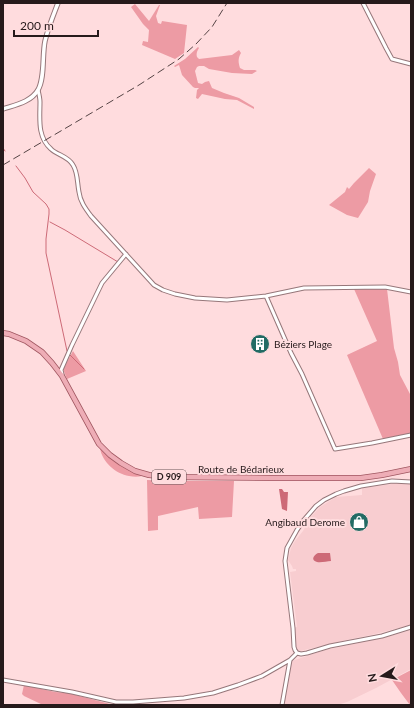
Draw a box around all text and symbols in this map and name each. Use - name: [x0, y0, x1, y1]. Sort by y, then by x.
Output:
- scale bar: [14, 12, 98, 38]
- text: 200 m: [20, 18, 54, 33]
- building icon: Béziers Plage: [249, 333, 271, 355]
- place label: Béziers Plage: [274, 338, 332, 350]
- street label: Route de Bédarieux: [198, 463, 284, 475]
- road number: D 909: [152, 470, 186, 484]
- shop icon: Angibaud Derome: [348, 511, 370, 533]
- place label: Angibaud Derome: [265, 516, 345, 528]
- north arrow: [362, 656, 402, 696]
- text: N: [365, 673, 379, 683]

